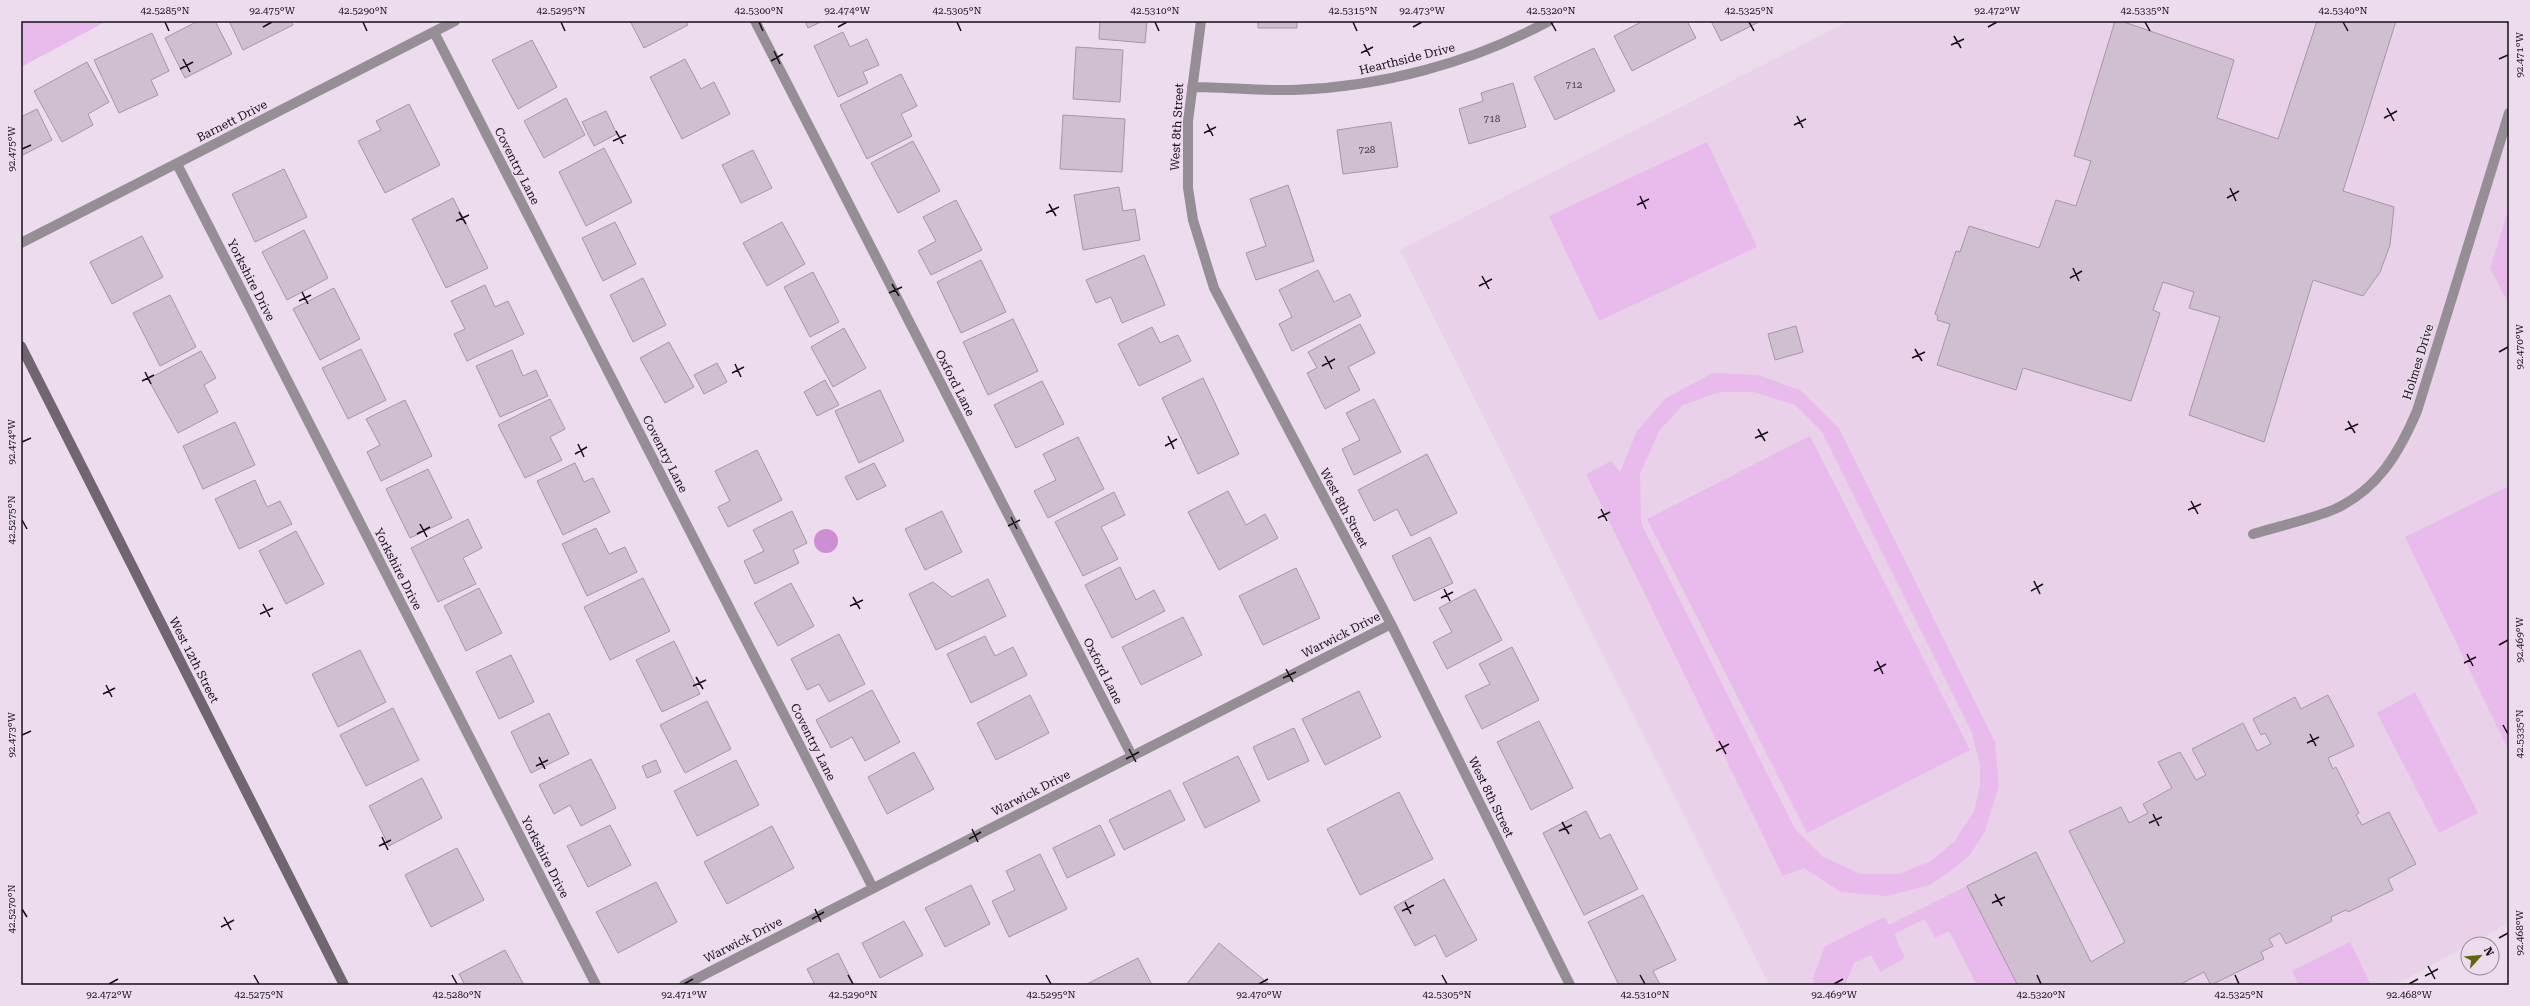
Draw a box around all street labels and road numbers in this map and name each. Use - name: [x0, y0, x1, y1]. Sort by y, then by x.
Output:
- street label: Hearthside Drive: [1358, 40, 1457, 78]
- street label: West 8th Street: [1168, 82, 1186, 171]
- street label: Barnett Drive: [194, 97, 270, 145]
- street label: Coventry Lane: [491, 125, 543, 207]
- street label: Yorkshire Drive: [224, 237, 278, 324]
- street label: Holmes Drive: [2400, 322, 2436, 402]
- street label: Oxford Lane: [932, 348, 978, 419]
- street label: Coventry Lane: [639, 413, 691, 495]
- street label: West 8th Street: [1317, 466, 1371, 551]
- street label: Yorkshire Drive: [371, 526, 425, 613]
- street label: Warwick Drive: [1300, 609, 1383, 661]
- street label: West 12th Street: [166, 615, 222, 706]
- street label: Oxford Lane: [1080, 636, 1126, 707]
- street label: Coventry Lane: [787, 701, 839, 783]
- street label: West 8th Street: [1465, 754, 1517, 840]
- street label: Warwick Drive: [990, 767, 1073, 819]
- street label: Yorkshire Drive: [518, 814, 572, 901]
- street label: Warwick Drive: [702, 914, 785, 966]

